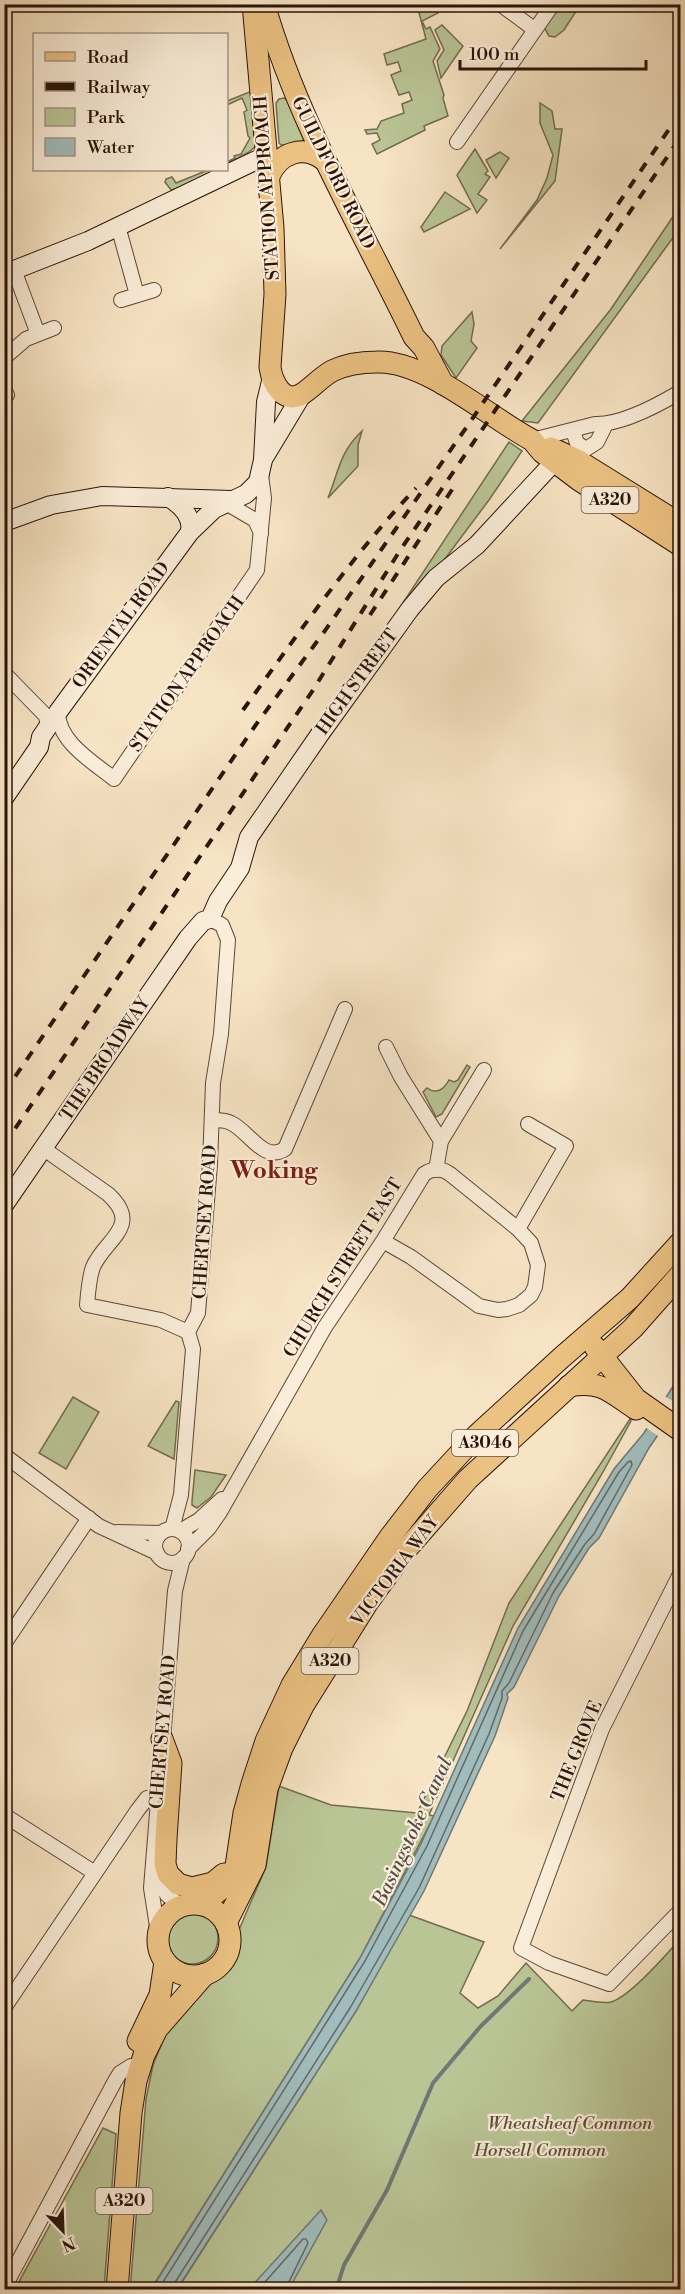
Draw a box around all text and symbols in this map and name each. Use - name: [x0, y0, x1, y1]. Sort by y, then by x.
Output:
- legend: [33, 33, 228, 171]
- scale bar: [460, 33, 646, 71]
- text: 100 m: [469, 43, 520, 66]
- text: Road: [87, 46, 130, 69]
- text: Railway: [87, 76, 151, 99]
- street label: GUILDFORD ROAD: [286, 93, 380, 253]
- street label: STATION APPROACH: [249, 94, 285, 281]
- text: Park: [87, 106, 126, 129]
- text: Water: [86, 136, 135, 159]
- road number: A320: [582, 487, 638, 513]
- street label: ORIENTAL ROAD: [67, 557, 175, 693]
- street label: STATION APPROACH: [124, 591, 250, 757]
- street label: HIGH STREET: [311, 624, 403, 739]
- street label: THE BROADWAY: [55, 991, 156, 1126]
- street label: CHERTSEY ROAD: [188, 1144, 222, 1300]
- district label: Woking: [229, 1156, 319, 1186]
- street label: CHURCH STREET EAST: [278, 1174, 408, 1362]
- road number: A3046: [452, 1430, 518, 1456]
- street label: VICTORIA WAY: [345, 1510, 445, 1632]
- road number: A320: [302, 1648, 358, 1674]
- street label: CHERTSEY ROAD: [145, 1654, 181, 1810]
- street label: THE GROVE: [546, 1697, 608, 1805]
- water label: Basingstoke Canal: [367, 1753, 459, 1912]
- park label: Wheatsheaf Common: [488, 2112, 653, 2135]
- park label: Horsell Common: [473, 2139, 607, 2162]
- road number: A320: [96, 2188, 152, 2214]
- north arrow: [33, 2201, 93, 2261]
- text: N: [58, 2232, 78, 2256]

